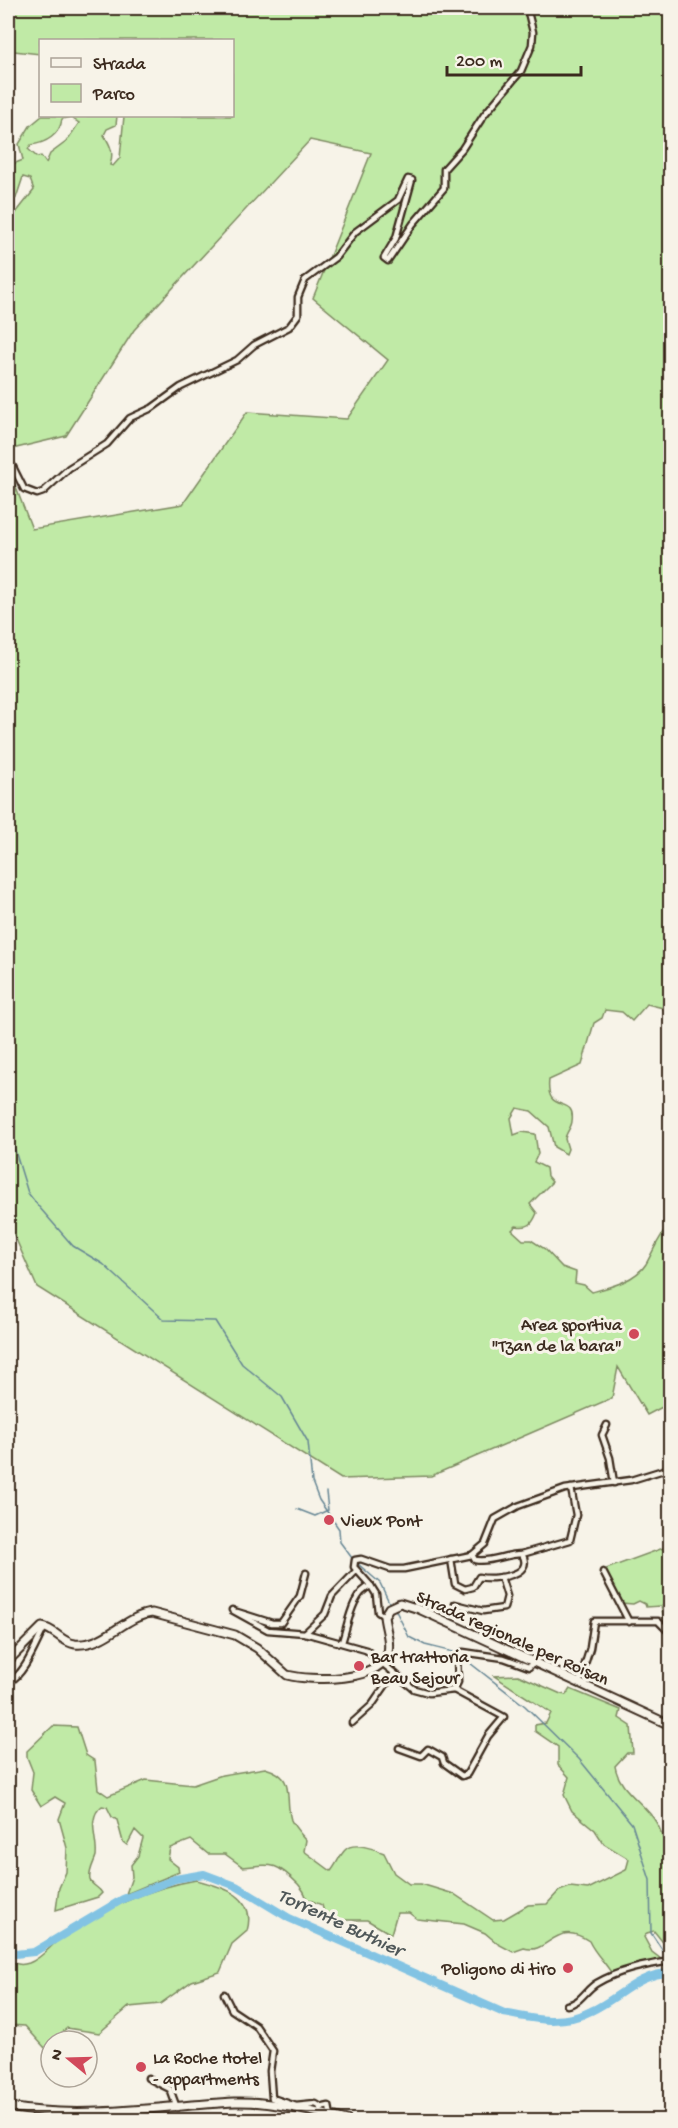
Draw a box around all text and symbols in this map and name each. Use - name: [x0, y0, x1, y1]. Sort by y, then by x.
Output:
- legend: [39, 39, 234, 117]
- scale bar: [447, 39, 580, 77]
- text: 200 m: [456, 52, 503, 73]
- text: Strada: [93, 55, 147, 76]
- text: Parco: [92, 85, 135, 106]
- place label: Area sportiva "Tzan de la bara": [491, 1316, 623, 1358]
- marker: Area sportiva "Tzan de la bara": [627, 1327, 641, 1341]
- place label: Vieux Pont: [340, 1512, 423, 1533]
- marker: Vieux Pont: [322, 1513, 336, 1527]
- street label: Strada regionale per Roisan: [412, 1587, 612, 1691]
- place label: Bar trattoria Beau Sejour: [370, 1648, 470, 1690]
- marker: Bar trattoria Beau Sejour: [352, 1659, 366, 1673]
- water label: Torrente Buthier: [273, 1885, 409, 1965]
- place label: Poligono di tiro: [440, 1960, 556, 1981]
- marker: Poligono di tiro: [561, 1961, 575, 1975]
- north arrow: [39, 2029, 99, 2089]
- text: N: [47, 2047, 69, 2063]
- place label: La Roche Hotel - appartments: [153, 2049, 262, 2091]
- marker: La Roche Hotel - appartments: [134, 2060, 148, 2074]

